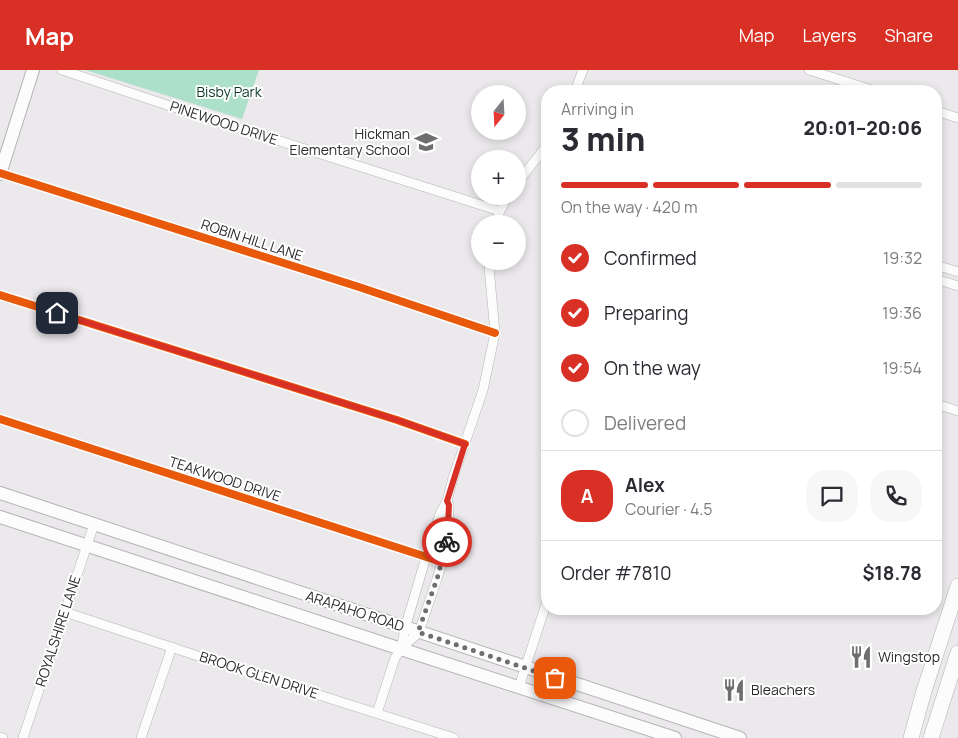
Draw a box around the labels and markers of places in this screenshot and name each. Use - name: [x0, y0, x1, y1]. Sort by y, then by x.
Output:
- place label: Hickman Elementary School: [290, 124, 410, 159]
- school or university icon: Hickman Elementary School: [413, 129, 439, 155]
- pin: [36, 292, 78, 334]
- restaurant icon: Wingstop: [848, 644, 874, 670]
- place label: Wingstop: [878, 647, 940, 666]
- pin: [534, 657, 576, 699]
- restaurant icon: Bleachers: [721, 677, 747, 703]
- place label: Bleachers: [751, 680, 815, 699]

